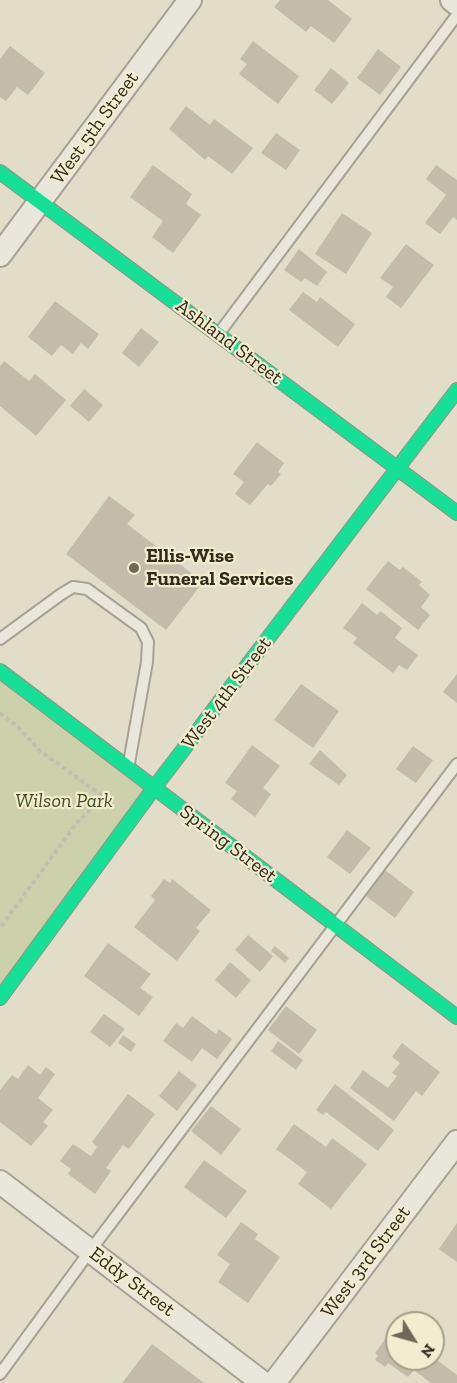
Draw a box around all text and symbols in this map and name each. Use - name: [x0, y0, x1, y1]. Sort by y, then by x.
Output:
- street label: West 5th Street: [46, 67, 144, 189]
- street label: Ashland Street: [171, 294, 287, 390]
- place label: Ellis-Wise Funeral Services: [146, 544, 293, 591]
- marker: Ellis-Wise Funeral Services: [127, 561, 141, 575]
- street label: West 4th Street: [177, 632, 277, 754]
- park label: Wilson Park: [15, 789, 113, 813]
- street label: Spring Street: [175, 800, 281, 888]
- street label: West 3rd Street: [316, 1201, 416, 1323]
- street label: Eddy Street: [84, 1242, 180, 1322]
- north arrow: [385, 1311, 445, 1371]
- text: N: [417, 1340, 439, 1362]

